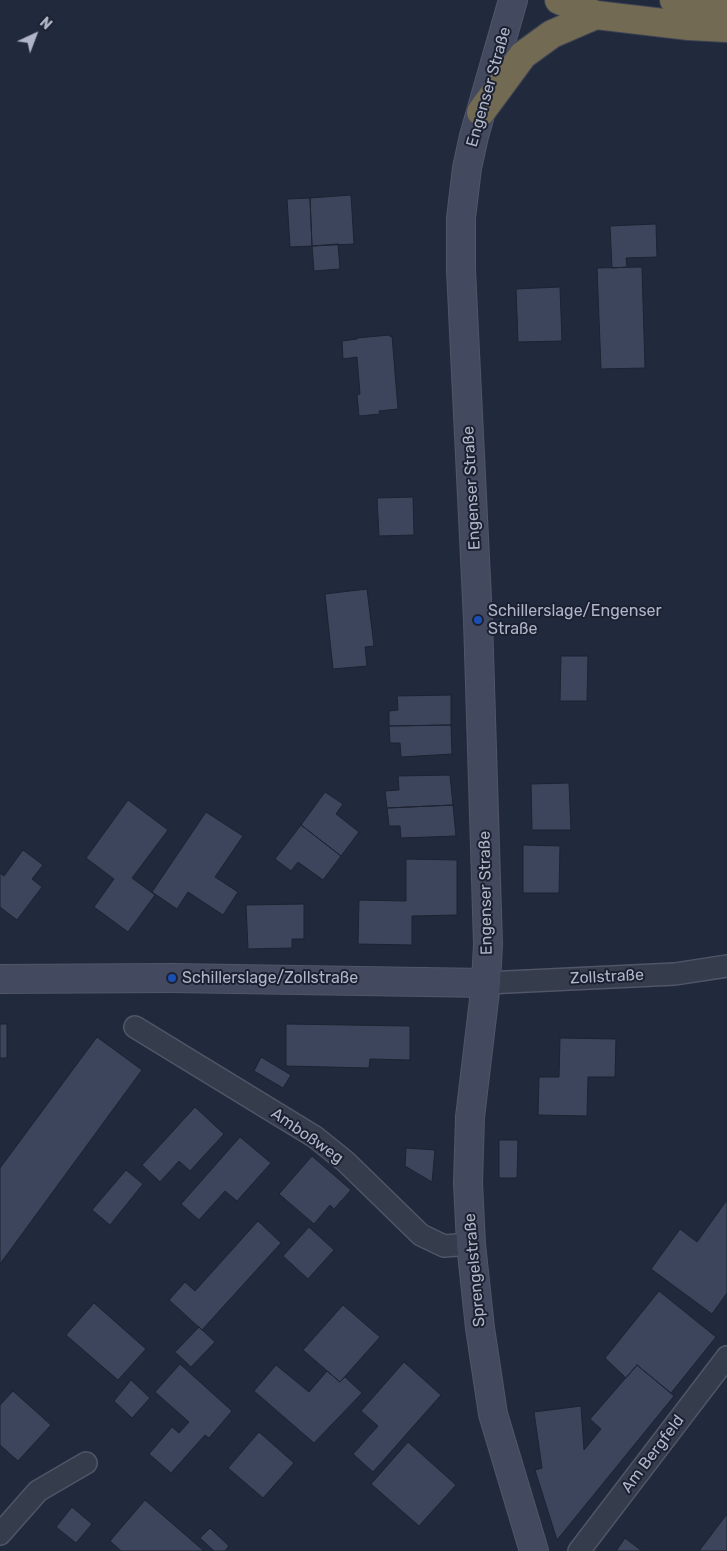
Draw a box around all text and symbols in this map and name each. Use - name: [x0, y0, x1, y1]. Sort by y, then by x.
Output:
- north arrow: [10, 10, 60, 60]
- text: N: [36, 14, 55, 33]
- street label: Engenser Straße: [463, 25, 515, 149]
- street label: Engenser Straße: [459, 426, 485, 550]
- place label: Schillerslage/Engenser Straße: [488, 601, 662, 639]
- marker: Schillerslage/Engenser Straße: [472, 614, 484, 626]
- street label: Engenser Straße: [475, 831, 497, 955]
- street label: Zollstraße: [570, 965, 644, 989]
- place label: Schillerslage/Zollstraße: [182, 968, 358, 988]
- marker: Schillerslage/Zollstraße: [166, 972, 178, 984]
- street label: Amboßweg: [267, 1104, 347, 1168]
- street label: Sprengelstraße: [460, 1212, 490, 1328]
- street label: Am Bergfeld: [618, 1411, 688, 1497]

